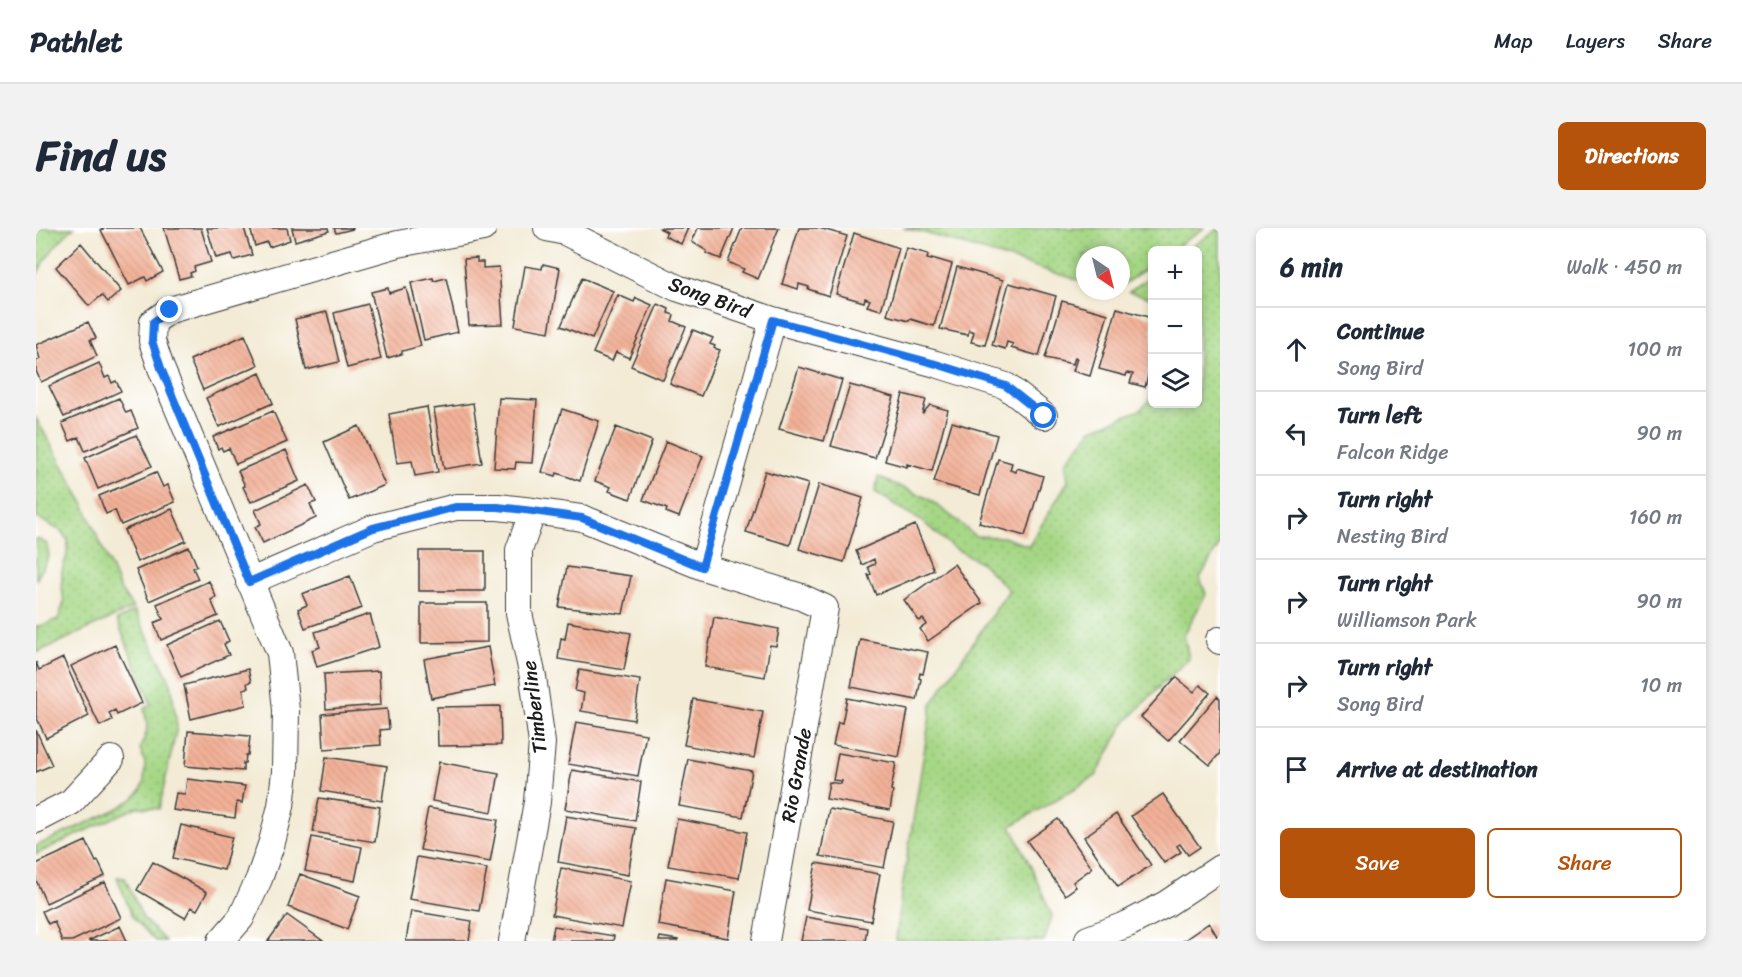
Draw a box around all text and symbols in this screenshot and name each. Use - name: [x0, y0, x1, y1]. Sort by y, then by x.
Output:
- text: Pathlet: [30, 17, 123, 66]
- text: Map: [1494, 22, 1533, 60]
- text: Layers: [1566, 22, 1625, 60]
- text: Share: [1658, 22, 1712, 60]
- text: Find us: [36, 119, 166, 193]
- button: Directions: [1558, 122, 1706, 190]
- text: 6 min: [1280, 244, 1343, 290]
- north arrow: [1076, 246, 1130, 300]
- map controls: [1148, 246, 1202, 408]
- button: +: [1148, 246, 1202, 300]
- text: Walk · 450 m: [1567, 250, 1682, 285]
- street label: Song Bird: [663, 266, 758, 329]
- route end: [156, 296, 182, 322]
- button: −: [1148, 300, 1202, 354]
- text: Continue: [1337, 312, 1425, 351]
- text: 100 m: [1628, 332, 1682, 367]
- icon: ahead: [1280, 333, 1313, 366]
- text: Song Bird: [1337, 351, 1423, 386]
- button: layers: [1148, 354, 1202, 408]
- text: Turn left: [1337, 396, 1422, 435]
- route start: [1030, 402, 1056, 428]
- text: 90 m: [1637, 416, 1682, 451]
- icon: left: [1280, 417, 1313, 450]
- text: Falcon Ridge: [1337, 435, 1448, 470]
- text: Turn right: [1337, 480, 1432, 519]
- text: 160 m: [1629, 500, 1682, 535]
- icon: right: [1280, 501, 1313, 534]
- text: Nesting Bird: [1337, 519, 1448, 554]
- text: Turn right: [1337, 564, 1432, 603]
- text: 90 m: [1637, 584, 1682, 619]
- icon: right: [1280, 585, 1313, 618]
- text: Williamson Park: [1337, 603, 1477, 638]
- text: Turn right: [1337, 648, 1432, 687]
- street label: Timberline: [511, 658, 558, 755]
- text: 10 m: [1640, 668, 1682, 703]
- icon: right: [1280, 669, 1313, 702]
- text: Song Bird: [1337, 687, 1423, 722]
- street label: Rio Grande: [771, 725, 822, 825]
- text: Arrive at destination: [1337, 750, 1538, 789]
- icon: arrive: [1280, 753, 1313, 786]
- button: Save: [1280, 828, 1475, 898]
- button: Share: [1487, 828, 1682, 898]

